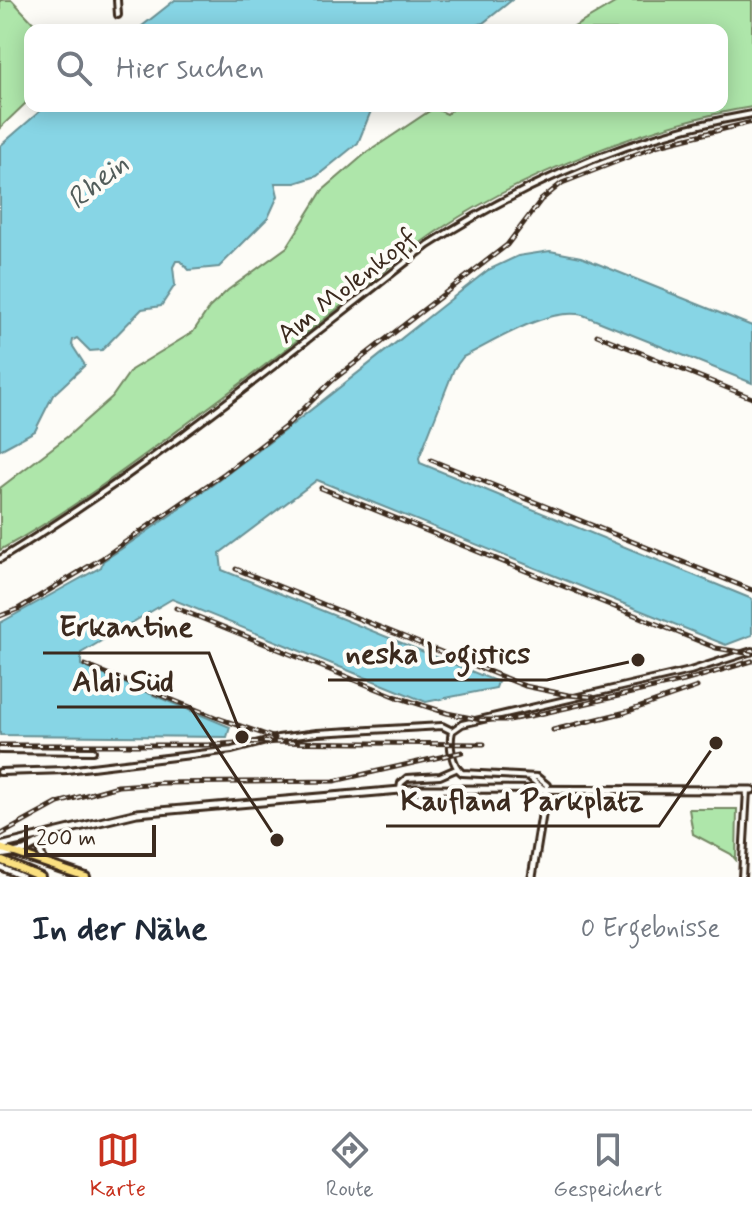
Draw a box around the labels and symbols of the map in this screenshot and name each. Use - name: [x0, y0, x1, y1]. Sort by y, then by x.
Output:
- water label: Rhein: [59, 145, 137, 219]
- street label: Am Molenkopf: [270, 220, 425, 353]
- callout: Erkantine: [43, 599, 209, 653]
- text: Erkantine: [59, 608, 193, 647]
- callout: neska Logistics: [328, 626, 547, 680]
- text: neska Logistics: [346, 635, 531, 678]
- callout: Aldi Süd: [57, 653, 190, 707]
- text: Aldi Süd: [72, 663, 174, 702]
- callout: Kaufland Parkplatz: [386, 772, 659, 826]
- text: Kaufland Parkplatz: [400, 782, 644, 821]
- scale bar: [24, 821, 156, 857]

